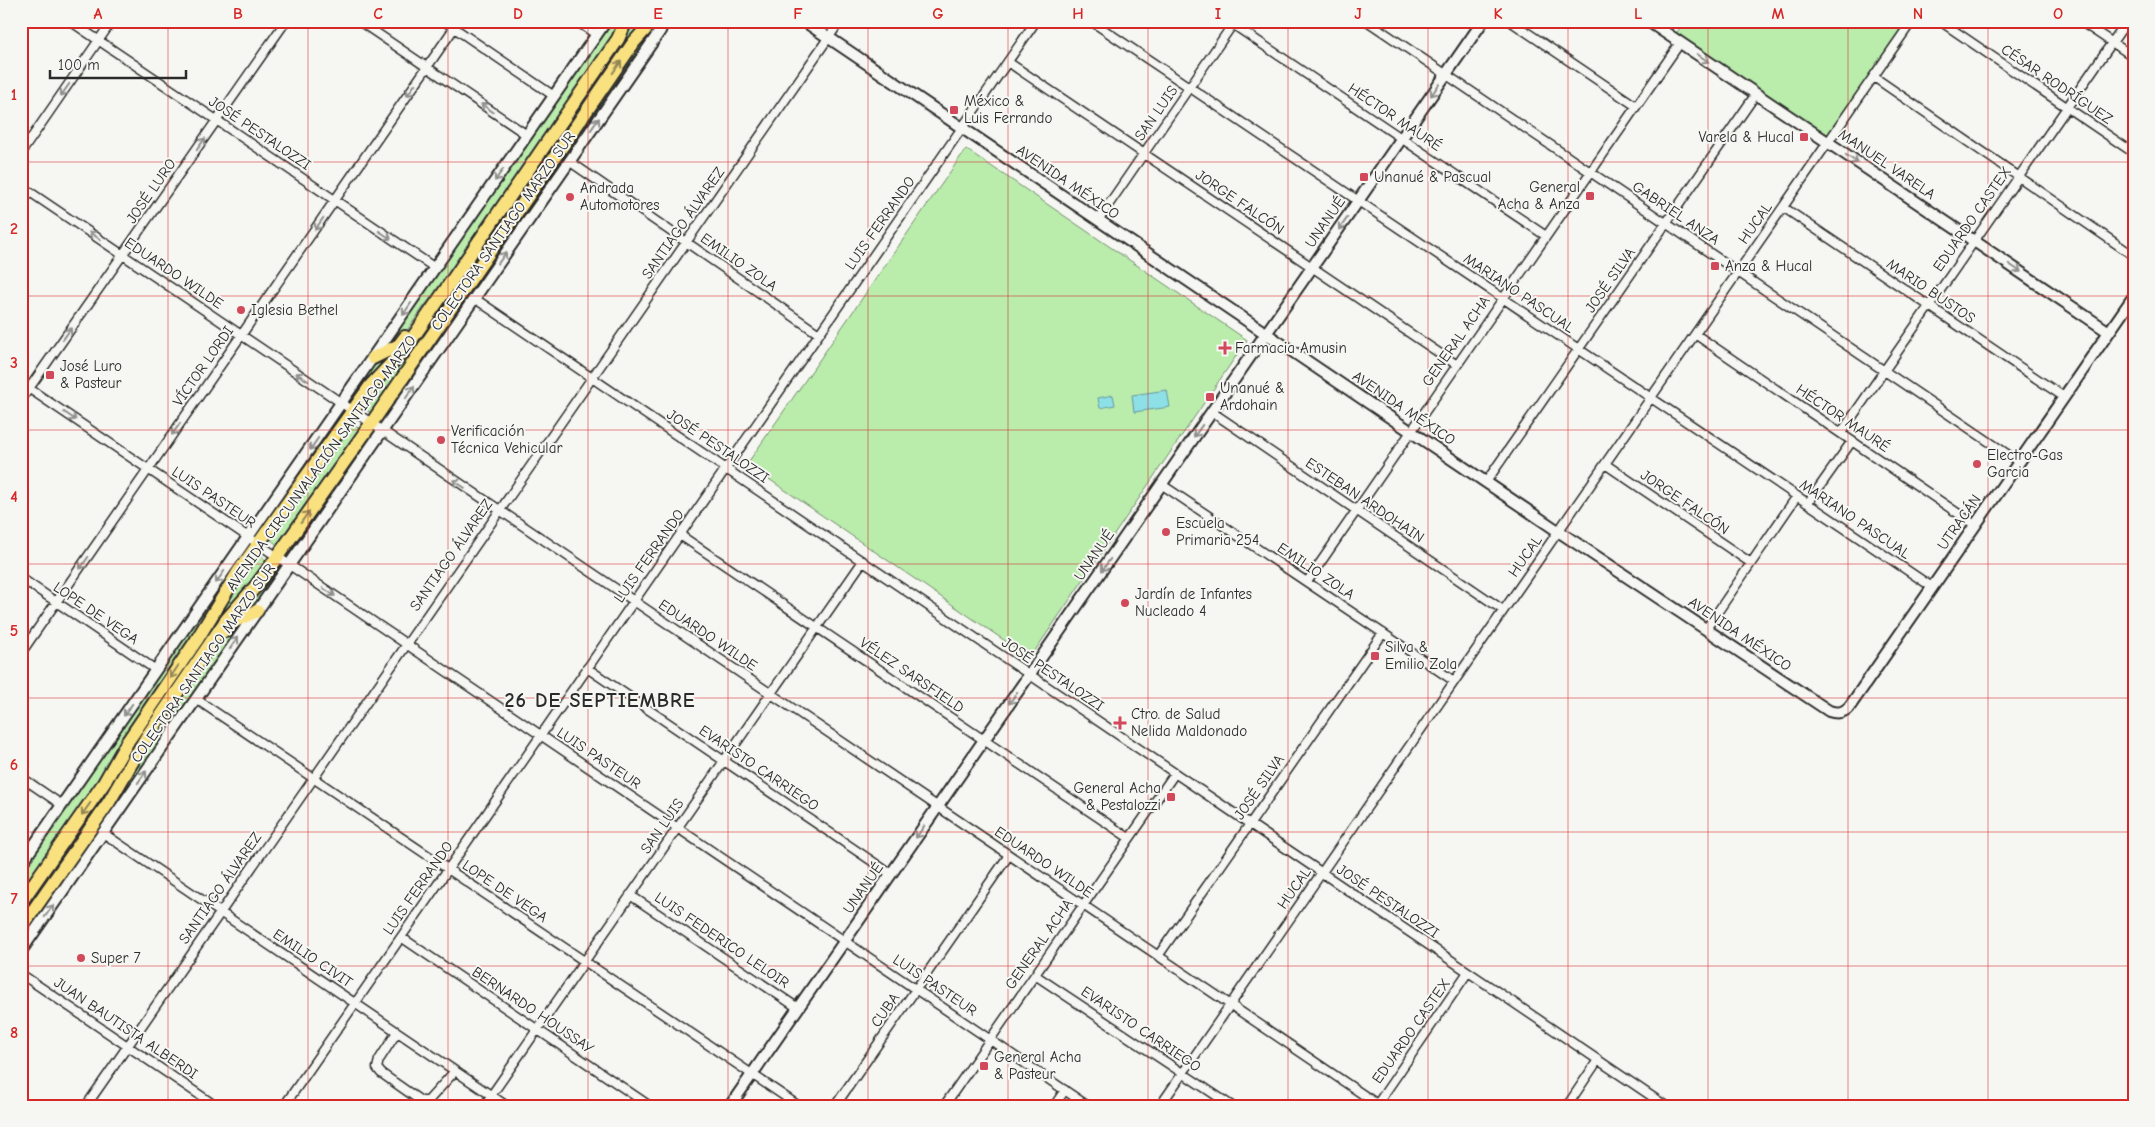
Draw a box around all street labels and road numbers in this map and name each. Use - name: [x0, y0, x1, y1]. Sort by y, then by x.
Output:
- street label: CÉSAR RODRÍGUEZ: [1998, 39, 2117, 128]
- street label: HÉCTOR MAURÉ: [1345, 78, 1446, 155]
- street label: SAN LUIS: [1130, 82, 1182, 144]
- street label: JOSÉ PESTALOZZI: [206, 91, 315, 174]
- street label: MANUEL VARELA: [1835, 125, 1939, 203]
- street label: COLECTORA SANTIAGO MARZO SUR: [427, 128, 579, 334]
- street label: AVENIDA MÉXICO: [1013, 140, 1123, 223]
- street label: JOSÉ LURO: [121, 155, 180, 227]
- street label: SANTIAGO ÁLVAREZ: [637, 163, 728, 282]
- street label: EDUARDO CASTEX: [1929, 163, 2015, 275]
- street label: JORGE FALCÓN: [1192, 165, 1288, 238]
- street label: LUIS FERRANDO: [841, 173, 919, 273]
- street label: GABRIEL ANZA: [1629, 177, 1723, 249]
- street label: UNANUÉ: [1300, 192, 1349, 251]
- street label: HUCAL: [1734, 198, 1776, 247]
- street label: EMILIO ZOLA: [697, 229, 781, 295]
- street label: EDUARDO WILDE: [121, 233, 227, 313]
- street label: JOSÉ SILVA: [1580, 243, 1639, 316]
- street label: MARIANO PASCUAL: [1460, 249, 1578, 337]
- street label: MARIO BUSTOS: [1883, 255, 1979, 327]
- street label: GENERAL ACHA: [1418, 292, 1494, 390]
- street label: VÍCTOR LORDI: [168, 322, 237, 410]
- street label: AVENIDA CIRCUNVALACIÓN SANTIAGO MARZO: [221, 331, 420, 594]
- street label: AVENIDA MÉXICO: [1349, 366, 1459, 449]
- street label: HÉCTOR MAURÉ: [1793, 379, 1894, 456]
- street label: JOSÉ PESTALOZZI: [664, 404, 773, 487]
- street label: ESTEBAN ARDOHAIN: [1302, 454, 1428, 546]
- street label: LUIS PASTEUR: [169, 462, 260, 532]
- street label: JORGE FALCÓN: [1637, 465, 1733, 538]
- street label: MARIANO PASCUAL: [1796, 475, 1914, 563]
- street label: UTRACÁN: [1933, 490, 1985, 553]
- street label: SANTIAGO ÁLVAREZ: [405, 495, 496, 614]
- street label: LUIS FERRANDO: [610, 506, 688, 606]
- street label: UNANUÉ: [1069, 525, 1118, 584]
- street label: HUCAL: [1504, 531, 1546, 580]
- street label: EMILIO ZOLA: [1274, 539, 1358, 604]
- street label: COLECTORA SANTIAGO MARZO SUR: [127, 560, 279, 766]
- street label: LOPE DE VEGA: [50, 578, 142, 648]
- street label: AVENIDA MÉXICO: [1685, 592, 1795, 675]
- street label: EDUARDO WILDE: [655, 595, 761, 675]
- street label: JOSÉ PESTALOZZI: [999, 632, 1108, 715]
- street label: VÉLEZ SARSFIELD: [856, 633, 968, 717]
- street label: EVARISTO CARRIEGO: [696, 721, 822, 815]
- street label: LUIS PASTEUR: [554, 723, 645, 793]
- street label: JOSÉ SILVA: [1229, 750, 1288, 823]
- street label: SAN LUIS: [636, 795, 688, 857]
- street label: EDUARDO WILDE: [991, 822, 1097, 902]
- street label: SANTIAGO ÁLVAREZ: [174, 828, 265, 947]
- street label: LUIS FERRANDO: [379, 838, 457, 938]
- street label: LOPE DE VEGA: [459, 856, 551, 926]
- street label: UNANUÉ: [838, 858, 887, 917]
- street label: JOSÉ PESTALOZZI: [1334, 859, 1443, 942]
- street label: HUCAL: [1273, 863, 1315, 912]
- street label: LUIS FEDERICO LELOIR: [651, 888, 793, 992]
- street label: GENERAL ACHA: [1001, 895, 1077, 993]
- street label: EMILIO CIVIT: [270, 925, 356, 991]
- street label: LUIS PASTEUR: [890, 950, 981, 1020]
- street label: BERNARDO HOUSSAY: [469, 963, 597, 1058]
- street label: JUAN BAUTISTA ALBERDI: [51, 973, 201, 1083]
- street label: EDUARDO CASTEX: [1368, 975, 1454, 1087]
- street label: EVARISTO CARRIEGO: [1078, 982, 1204, 1076]
- street label: CUBA: [867, 989, 903, 1031]

